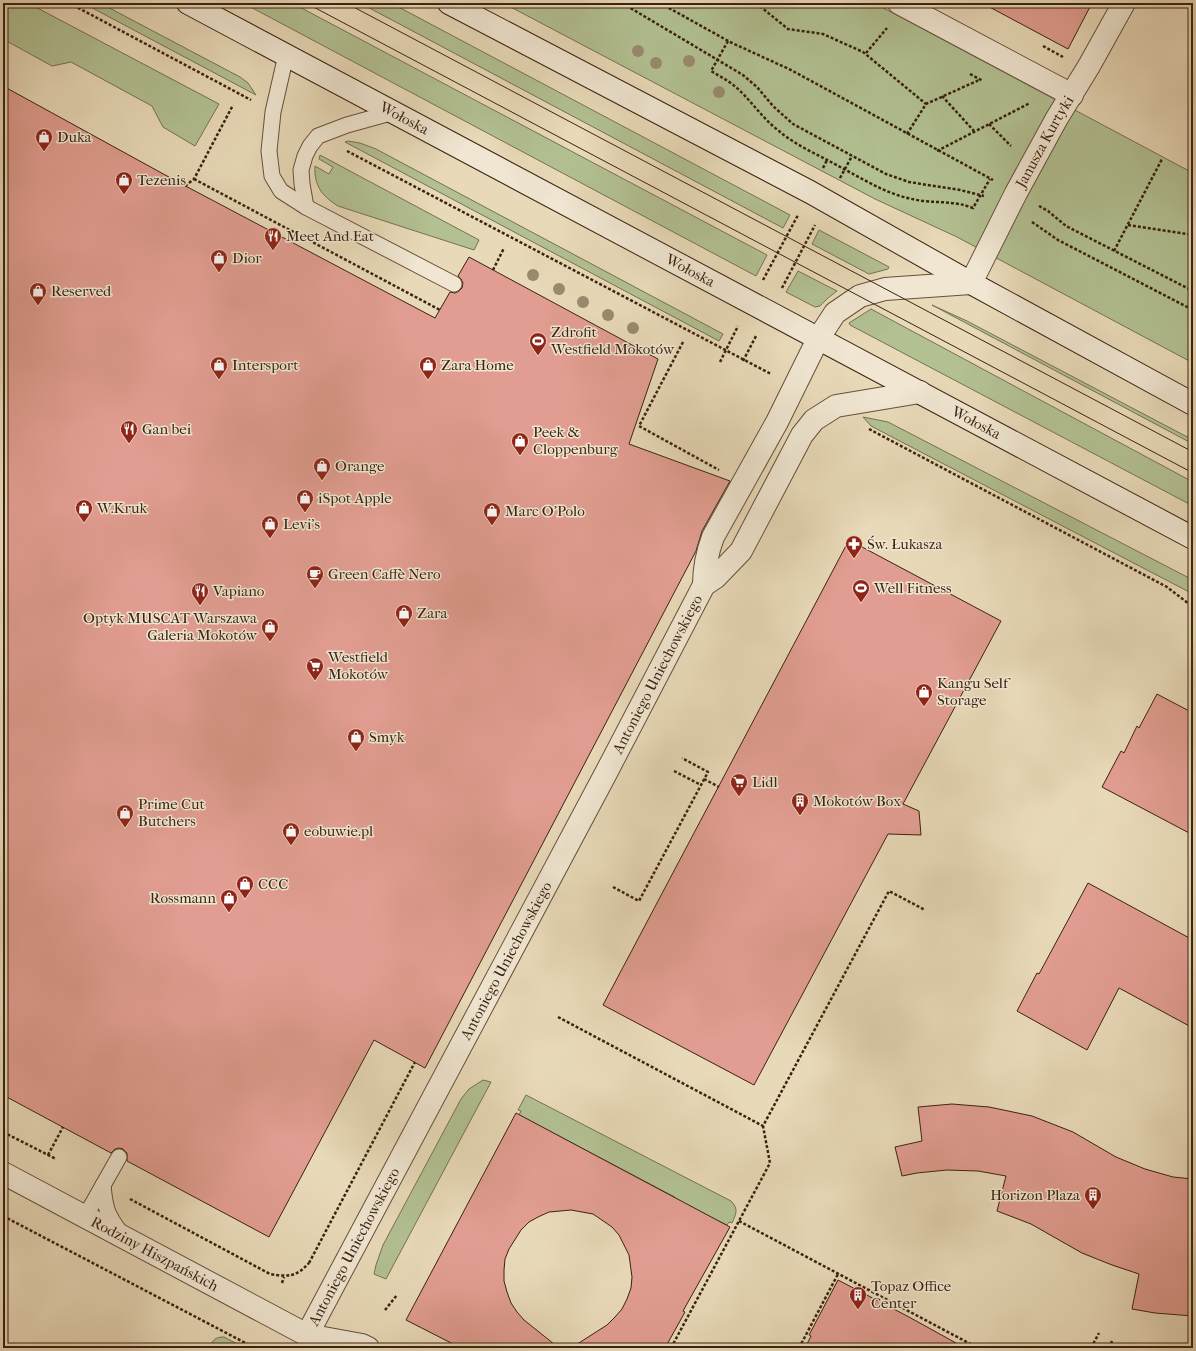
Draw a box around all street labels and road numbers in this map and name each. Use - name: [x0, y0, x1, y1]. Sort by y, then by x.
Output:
- street label: Janusza Kurtyki: [1011, 92, 1078, 192]
- street label: Wołoska: [376, 97, 433, 139]
- street label: Wołoska: [662, 249, 719, 291]
- street label: Wołoska: [948, 402, 1005, 444]
- street label: Antoniego Uniechowskiego: [608, 591, 707, 758]
- street label: Antoniego Uniechowskiego: [456, 878, 556, 1044]
- street label: Antoniego Uniechowskiego: [304, 1164, 404, 1330]
- street label: Rodziny Hiszpańskich: [88, 1213, 222, 1295]

